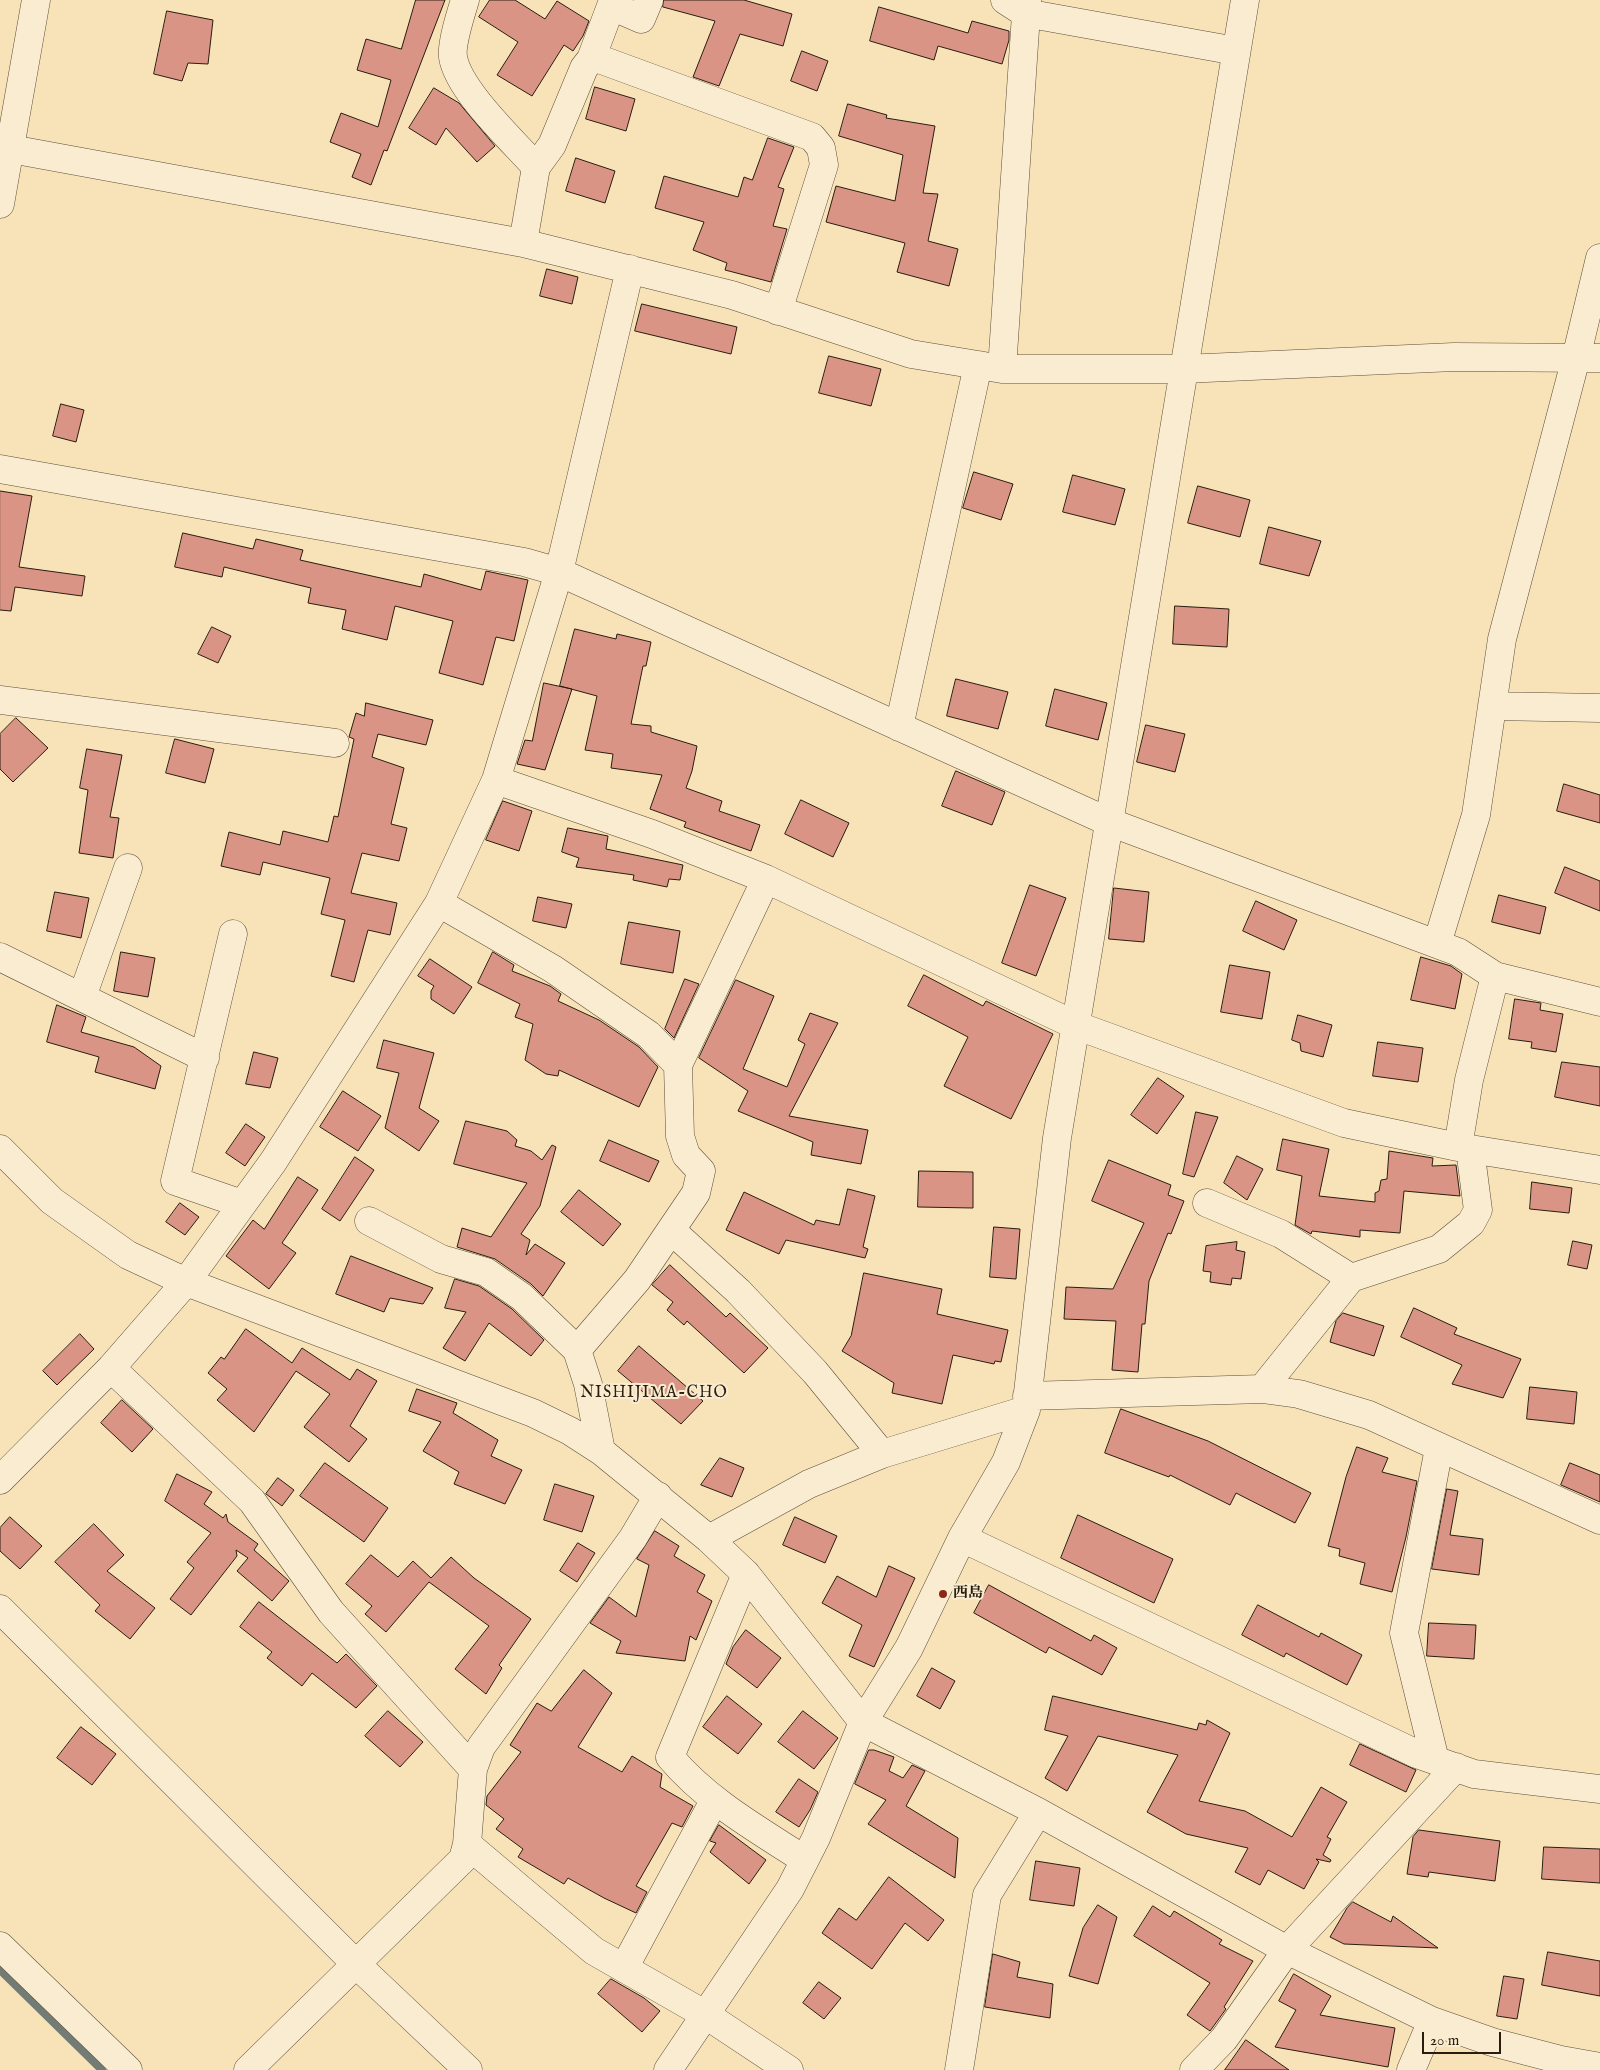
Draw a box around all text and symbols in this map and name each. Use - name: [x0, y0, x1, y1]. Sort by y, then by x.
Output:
- district label: NISHIJIMA-CHO: [579, 1384, 729, 1404]
- place label: 西島: [953, 1585, 983, 1603]
- marker: 西島: [937, 1588, 949, 1600]
- scale bar: [1425, 2022, 1504, 2054]
- text: 20 m: [1430, 2031, 1459, 2050]

